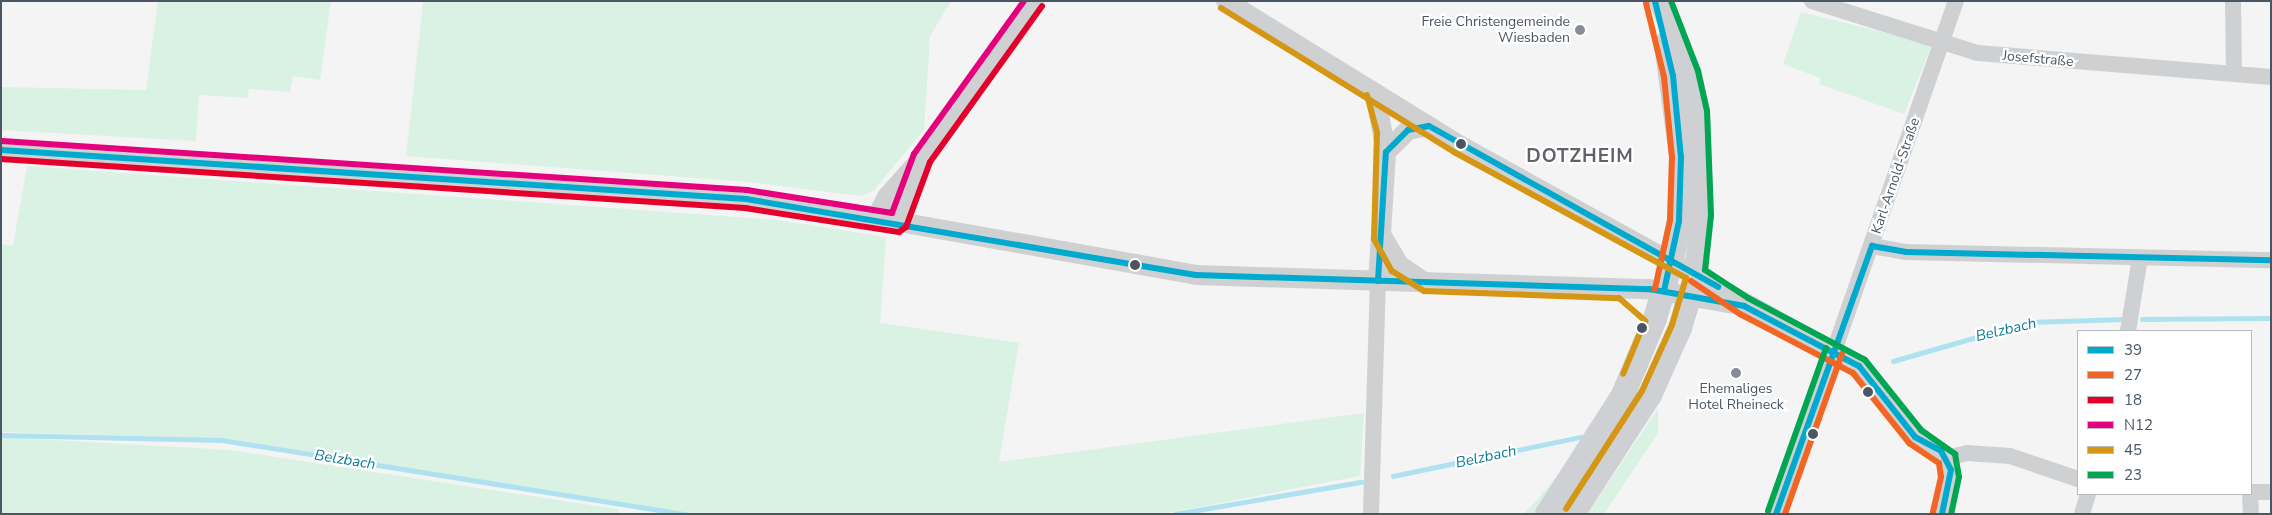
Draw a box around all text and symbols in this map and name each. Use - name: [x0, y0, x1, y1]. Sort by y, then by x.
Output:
- place label: Freie Christengemeinde Wiesbaden: [1421, 14, 1570, 46]
- marker: Freie Christengemeinde Wiesbaden: [1574, 24, 1586, 36]
- street label: Josefstraße: [2002, 48, 2074, 70]
- street label: Karl-Arnold-Straße: [1868, 116, 1924, 236]
- unlabelled marker: [1456, 139, 1466, 149]
- district label: DOTZHEIM: [1525, 146, 1635, 168]
- unlabelled marker: [1130, 260, 1140, 270]
- water label: Belzbach: [1974, 314, 2038, 346]
- unlabelled marker: [1637, 323, 1647, 333]
- legend: [2077, 330, 2252, 495]
- text: 39: [2124, 340, 2142, 360]
- text: 27: [2124, 365, 2142, 385]
- marker: Ehemaliges Hotel Rheineck: [1730, 367, 1742, 379]
- place label: Ehemaliges Hotel Rheineck: [1688, 381, 1784, 414]
- unlabelled marker: [1863, 387, 1873, 397]
- text: 18: [2124, 390, 2142, 410]
- text: N12: [2124, 415, 2153, 435]
- unlabelled marker: [1808, 429, 1818, 439]
- text: 45: [2124, 440, 2142, 460]
- water label: Belzbach: [1454, 442, 1518, 472]
- water label: Belzbach: [313, 446, 377, 474]
- text: 23: [2124, 465, 2142, 485]

